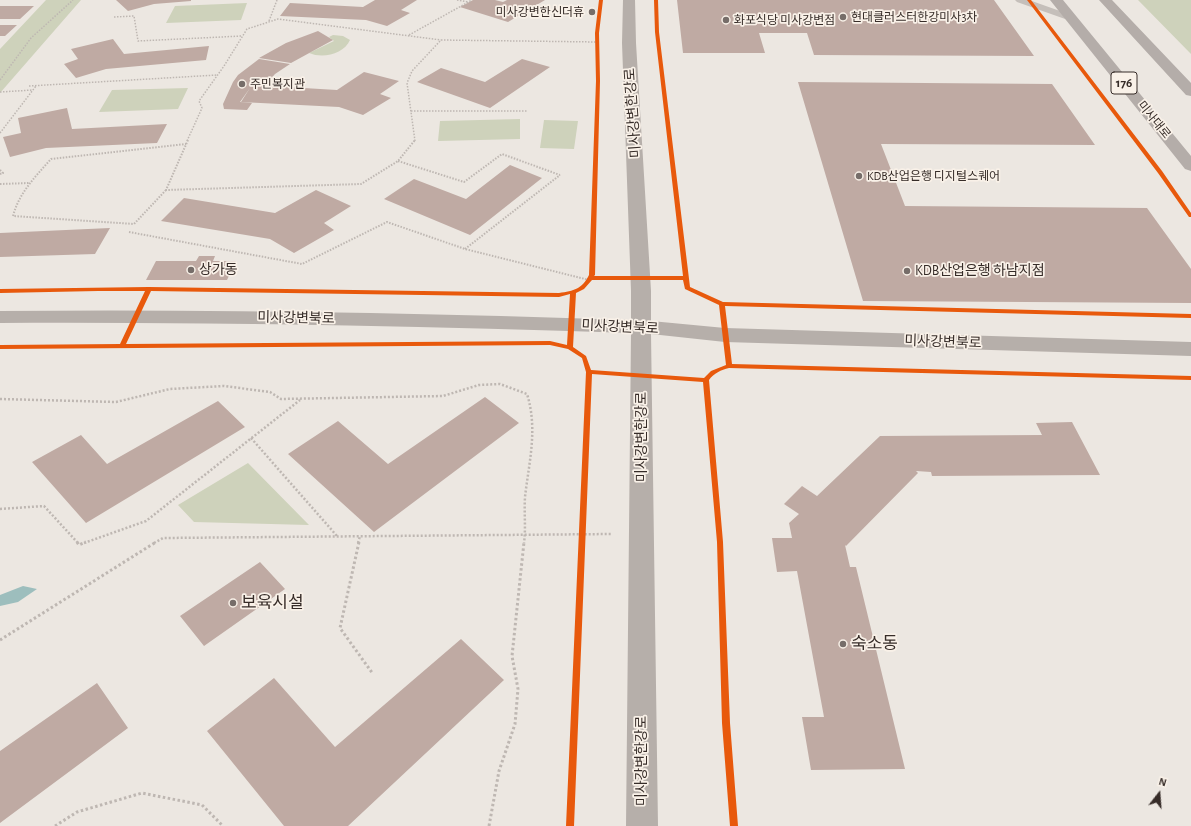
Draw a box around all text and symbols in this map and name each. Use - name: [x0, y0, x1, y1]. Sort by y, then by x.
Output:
- place label: 미사강변한신더휴: [496, 5, 584, 19]
- marker: 미사강변한신더휴: [587, 7, 597, 17]
- place label: 현대클러스터한강미사3차: [851, 10, 977, 24]
- marker: 현대클러스터한강미사3차: [838, 12, 848, 22]
- place label: 화포식당 미사강변점: [734, 13, 835, 27]
- marker: 화포식당 미사강변점: [721, 15, 731, 25]
- street label: 미사강변한강로: [621, 67, 645, 159]
- road number: 176: [1111, 72, 1137, 94]
- place label: 주민복지관: [250, 77, 305, 91]
- marker: 주민복지관: [237, 79, 247, 89]
- street label: 미사대로: [1135, 98, 1173, 142]
- place label: KDB산업은행 디지털스퀘어: [867, 169, 1000, 183]
- marker: KDB산업은행 디지털스퀘어: [854, 171, 864, 181]
- place label: 상가동: [199, 262, 238, 278]
- place label: KDB산업은행 하남지점: [915, 263, 1045, 279]
- marker: 상가동: [186, 265, 196, 275]
- marker: KDB산업은행 하남지점: [902, 266, 912, 276]
- street label: 미사강변북로: [257, 309, 335, 327]
- street label: 미사강변북로: [581, 317, 659, 337]
- street label: 미사강변북로: [904, 332, 982, 352]
- street label: 미사강변한강로: [634, 392, 650, 482]
- place label: 보육시설: [241, 593, 304, 613]
- marker: 보육시설: [228, 598, 238, 608]
- place label: 숙소동: [851, 634, 898, 654]
- marker: 숙소동: [838, 639, 848, 649]
- street label: 미사강변한강로: [634, 716, 650, 806]
- north arrow: [1139, 774, 1179, 814]
- text: N: [1157, 776, 1168, 788]

